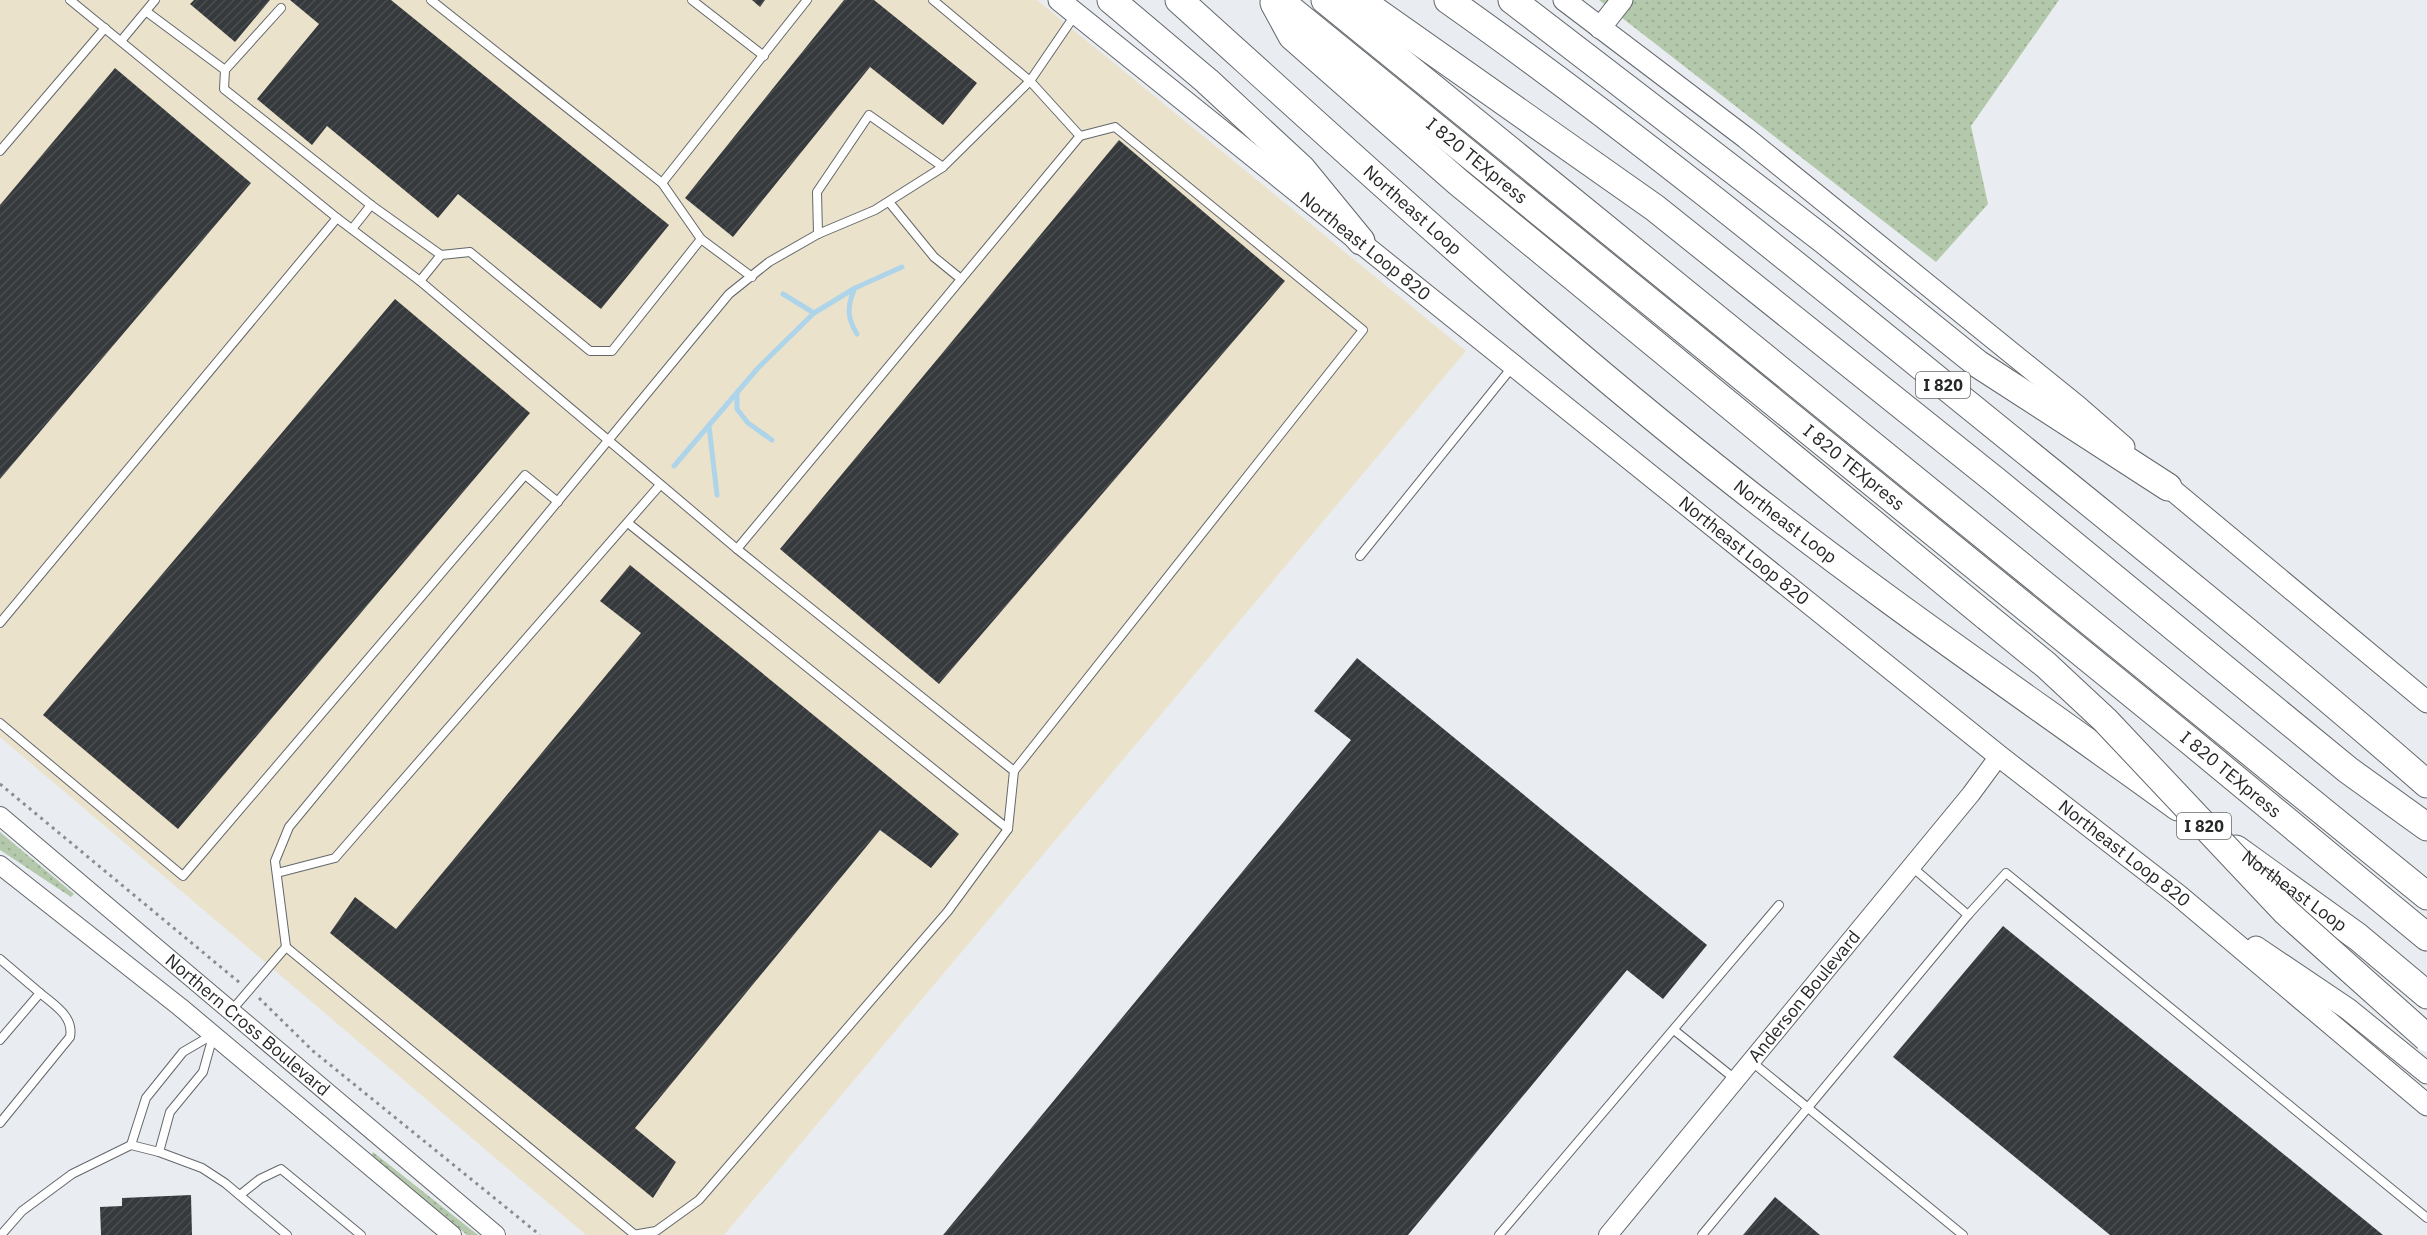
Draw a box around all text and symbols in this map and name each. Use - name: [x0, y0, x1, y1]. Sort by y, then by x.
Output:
- street label: I 820 TEXpress: [1422, 112, 1533, 209]
- street label: Northeast Loop: [1359, 160, 1467, 260]
- street label: Northeast Loop 820: [1296, 187, 1435, 305]
- road number: I 820: [1916, 372, 1970, 398]
- street label: I 820 TEXpress: [1799, 419, 1910, 515]
- street label: Northeast Loop: [1729, 474, 1842, 568]
- street label: Northeast Loop 820: [1674, 491, 1814, 610]
- street label: I 820 TEXpress: [2176, 726, 2286, 823]
- street label: Northeast Loop 820: [2054, 794, 2195, 912]
- road number: I 820: [2177, 813, 2231, 839]
- street label: Northeast Loop: [2238, 845, 2352, 936]
- street label: Anderson Boulevard: [1743, 925, 1865, 1067]
- street label: Northern Cross Boulevard: [161, 949, 335, 1101]

